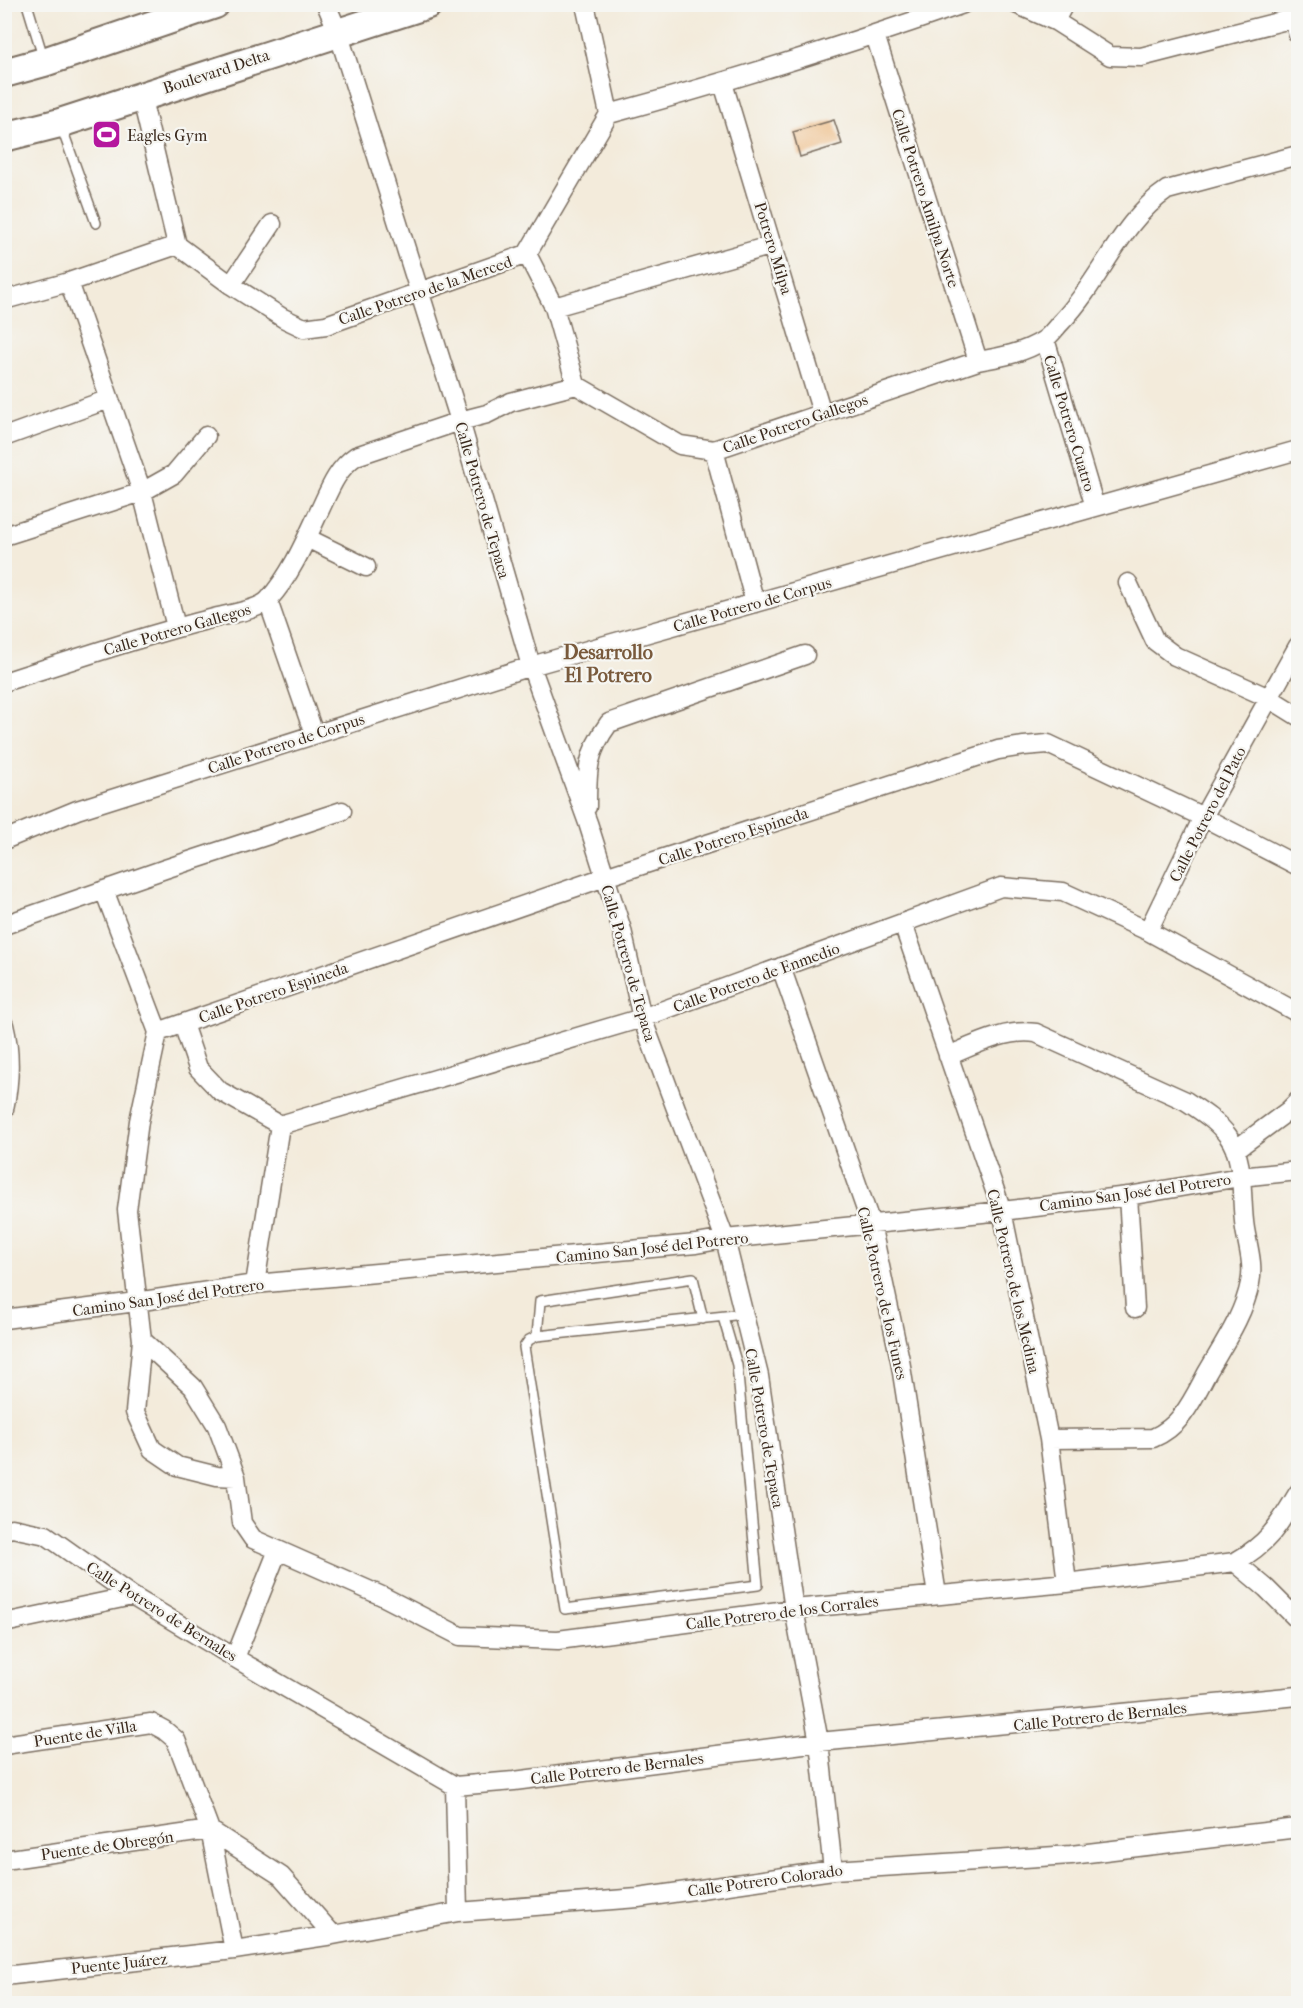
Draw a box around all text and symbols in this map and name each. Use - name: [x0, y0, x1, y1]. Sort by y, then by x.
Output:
- street label: Boulevard Delta: [160, 45, 272, 98]
- street label: Calle Potrero Amilpa Norte: [888, 106, 963, 290]
- sports icon: Eagles Gym: [90, 119, 122, 151]
- place label: Eagles Gym: [127, 126, 208, 145]
- street label: Potrero Milpa: [750, 200, 797, 297]
- street label: Calle Potrero de la Merced: [336, 252, 515, 329]
- street label: Calle Potrero Cuatro: [1040, 353, 1099, 494]
- street label: Calle Potrero Gallegos: [720, 390, 870, 457]
- street label: Calle Potrero de Tepaca: [451, 420, 514, 581]
- street label: Calle Potrero de Corpus: [671, 573, 834, 636]
- street label: Calle Potrero Gallegos: [101, 599, 253, 660]
- district label: Desarrollo El Potrero: [563, 641, 653, 687]
- street label: Calle Potrero de Corpus: [205, 709, 367, 778]
- street label: Calle Potrero del Pato: [1165, 743, 1250, 885]
- street label: Calle Potrero Espineda: [656, 803, 811, 870]
- street label: Calle Potrero de Tepaca: [597, 883, 660, 1044]
- street label: Calle Potrero de Enmedio: [670, 938, 842, 1016]
- street label: Calle Potrero Espineda: [196, 958, 351, 1027]
- street label: Camino San José del Potrero: [1038, 1170, 1232, 1215]
- street label: Calle Potrero de los Medina: [983, 1187, 1044, 1376]
- street label: Calle Potrero de los Funes: [853, 1205, 912, 1381]
- street label: Camino San José del Potrero: [555, 1228, 749, 1267]
- street label: Camino San José del Potrero: [71, 1275, 265, 1320]
- street label: Calle Potrero de Tepaca: [741, 1347, 788, 1510]
- street label: Calle Potrero de Bernales: [83, 1557, 241, 1666]
- street label: Calle Potrero de los Corrales: [685, 1591, 880, 1634]
- street label: Calle Potrero de Bernales: [1012, 1698, 1188, 1735]
- street label: Puente de Villa: [32, 1716, 139, 1751]
- street label: Calle Potrero de Bernales: [529, 1748, 705, 1789]
- street label: Puente de Obregón: [39, 1827, 176, 1864]
- street label: Calle Potrero Colorado: [686, 1860, 844, 1901]
- street label: Puente Juárez: [70, 1949, 168, 1978]

